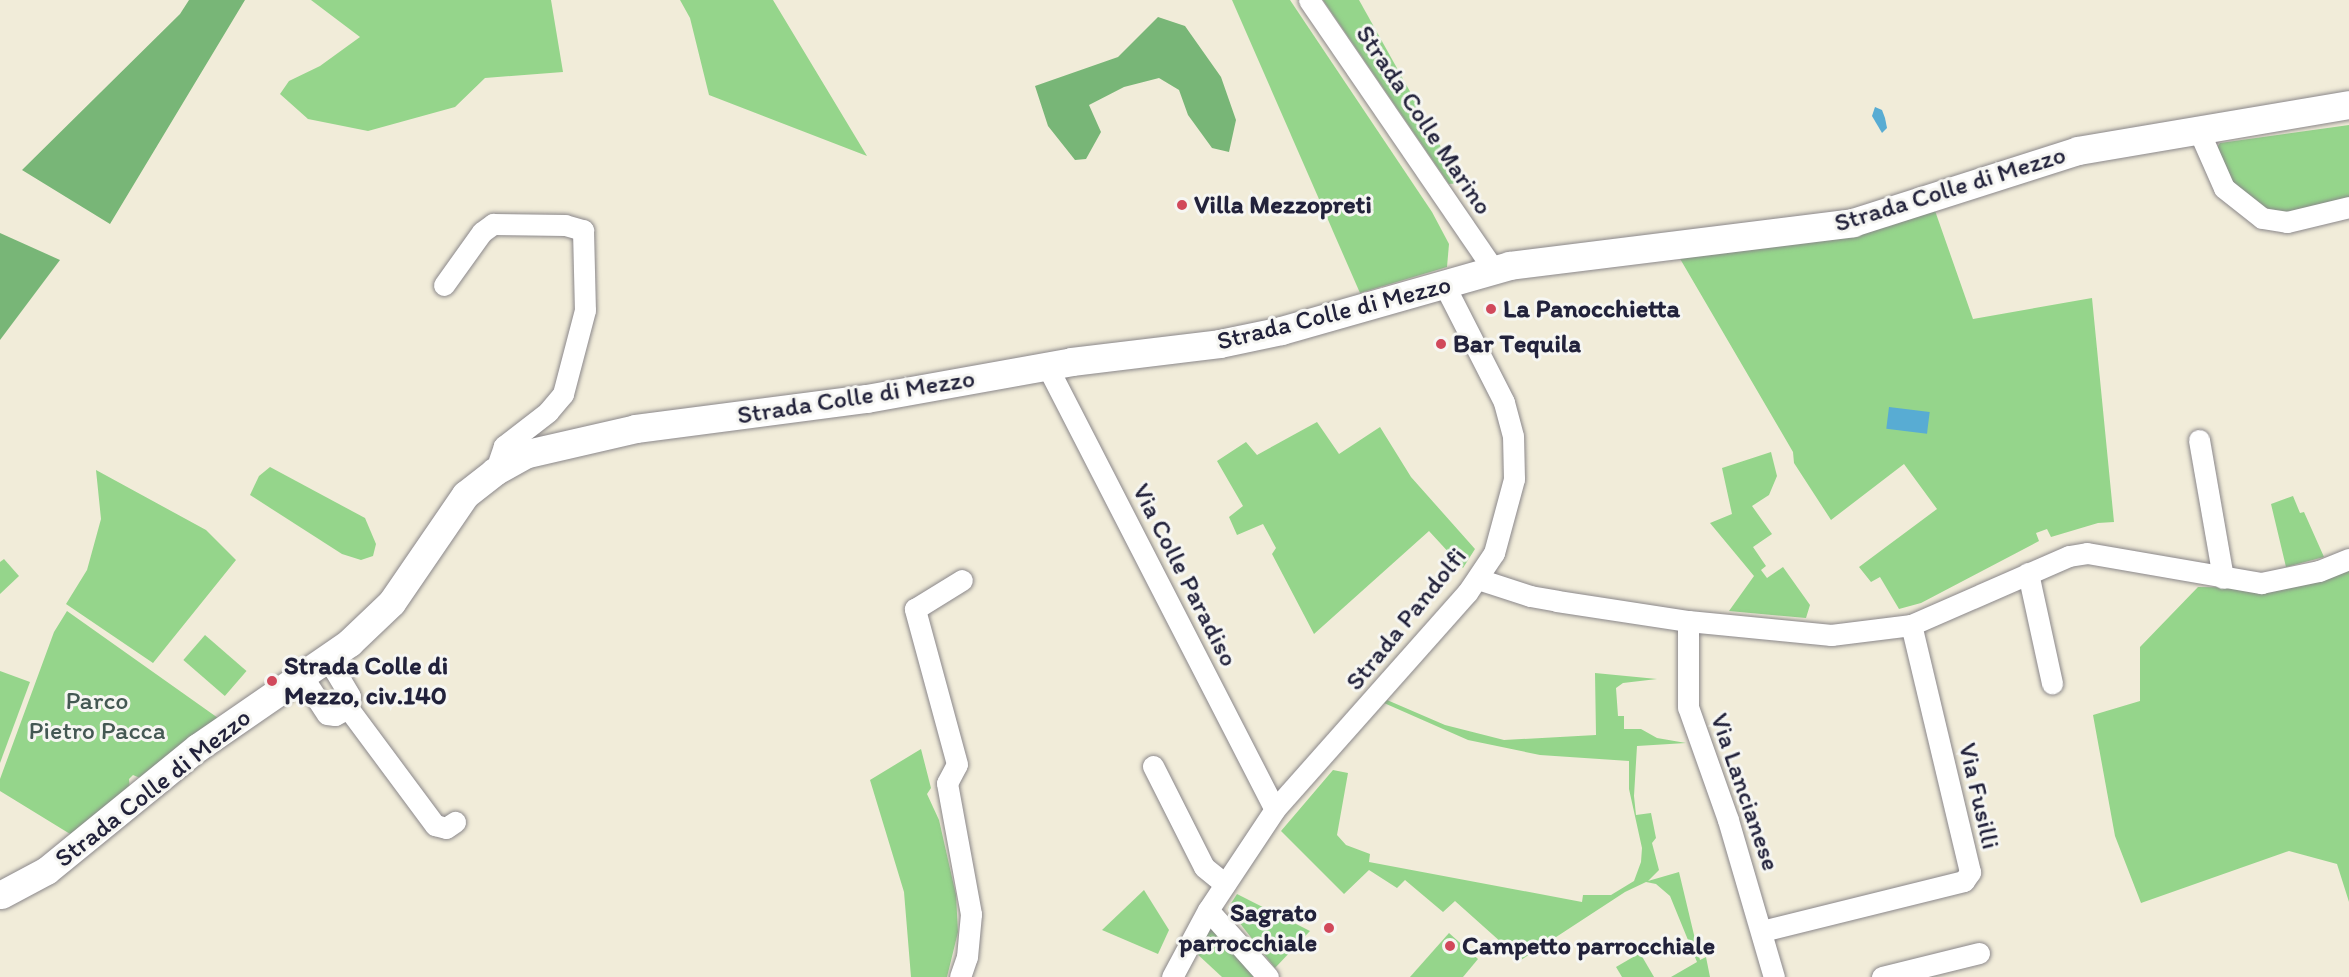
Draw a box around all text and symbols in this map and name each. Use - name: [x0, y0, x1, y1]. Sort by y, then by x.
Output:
- street label: Strada Colle Marino: [1349, 19, 1499, 221]
- street label: Strada Colle di Mezzo: [1831, 139, 2069, 239]
- place label: Villa Mezzopreti: [1194, 189, 1372, 221]
- marker: Villa Mezzopreti: [1175, 198, 1189, 212]
- street label: Strada Colle di Mezzo: [1214, 269, 1454, 357]
- place label: La Panocchietta: [1503, 293, 1679, 325]
- marker: La Panocchietta: [1484, 302, 1498, 316]
- place label: Bar Tequila: [1453, 328, 1579, 360]
- marker: Bar Tequila: [1434, 337, 1448, 351]
- street label: Strada Colle di Mezzo: [735, 363, 977, 431]
- street label: Via Colle Paradiso: [1126, 479, 1244, 671]
- street label: Strada Pandolfi: [1339, 542, 1473, 696]
- place label: Strada Colle di Mezzo, civ.140: [284, 650, 448, 712]
- marker: Strada Colle di Mezzo, civ.140: [265, 674, 279, 688]
- park label: Parco Pietro Pacca: [29, 685, 165, 746]
- street label: Strada Colle di Mezzo: [49, 702, 257, 874]
- street label: Via Lancianese: [1703, 709, 1787, 875]
- street label: Via Fusilli: [1952, 740, 2006, 852]
- place label: Sagrato parrocchiale: [1179, 897, 1317, 958]
- marker: Sagrato parrocchiale: [1322, 921, 1336, 935]
- place label: Campetto parrocchiale: [1462, 930, 1715, 962]
- marker: Campetto parrocchiale: [1443, 939, 1457, 953]

